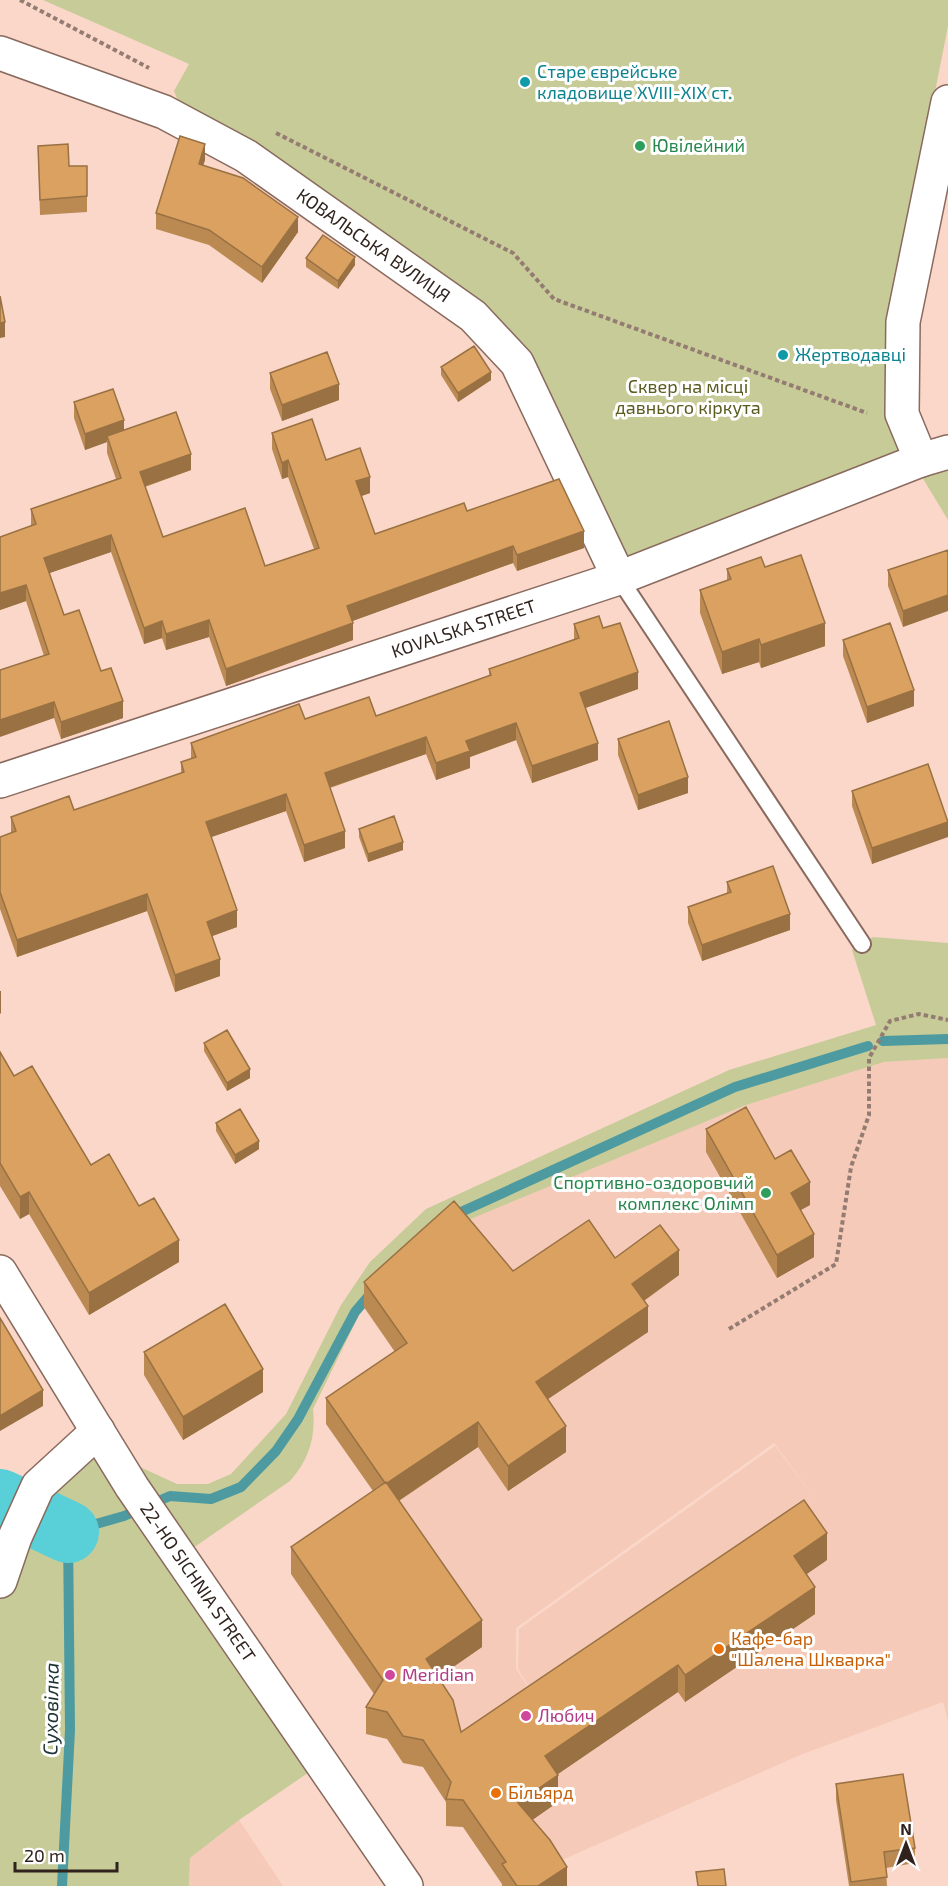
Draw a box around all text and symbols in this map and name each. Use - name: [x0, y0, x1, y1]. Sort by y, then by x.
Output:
- place label: Старе єврейське кладовище XVIII-XIX ст.: [537, 60, 732, 103]
- marker: Старе єврейське кладовище XVIII-XIX ст.: [518, 75, 532, 89]
- place label: Ювілейний: [652, 134, 745, 156]
- marker: Ювілейний: [633, 139, 647, 153]
- street label: КОВАЛЬСЬКА ВУЛИЦЯ: [293, 183, 455, 306]
- place label: Жертводавці: [795, 343, 906, 365]
- marker: Жертводавці: [776, 348, 790, 362]
- park label: Сквер на місці давнього кіркута: [615, 375, 761, 418]
- street label: KOVALSKA STREET: [388, 594, 539, 662]
- place label: Спортивно-оздоровчий комплекс Олімп: [553, 1171, 754, 1214]
- marker: Спортивно-оздоровчий комплекс Олімп: [759, 1186, 773, 1200]
- street label: 22-HO SICHNIA STREET: [136, 1498, 261, 1666]
- place label: Кафе-бар "Шалена Шкварка": [731, 1627, 891, 1670]
- marker: Кафе-бар "Шалена Шкварка": [712, 1642, 726, 1656]
- water label: Суховілка: [37, 1662, 63, 1756]
- place label: Meridian: [402, 1663, 474, 1685]
- marker: Meridian: [383, 1668, 397, 1682]
- place label: Любич: [538, 1704, 595, 1726]
- marker: Любич: [519, 1709, 533, 1723]
- place label: Більярд: [508, 1781, 574, 1803]
- marker: Більярд: [489, 1786, 503, 1800]
- north arrow: [876, 1814, 936, 1874]
- text: N: [900, 1819, 912, 1838]
- scale bar: [15, 1835, 117, 1873]
- text: 20 m: [24, 1844, 65, 1866]

